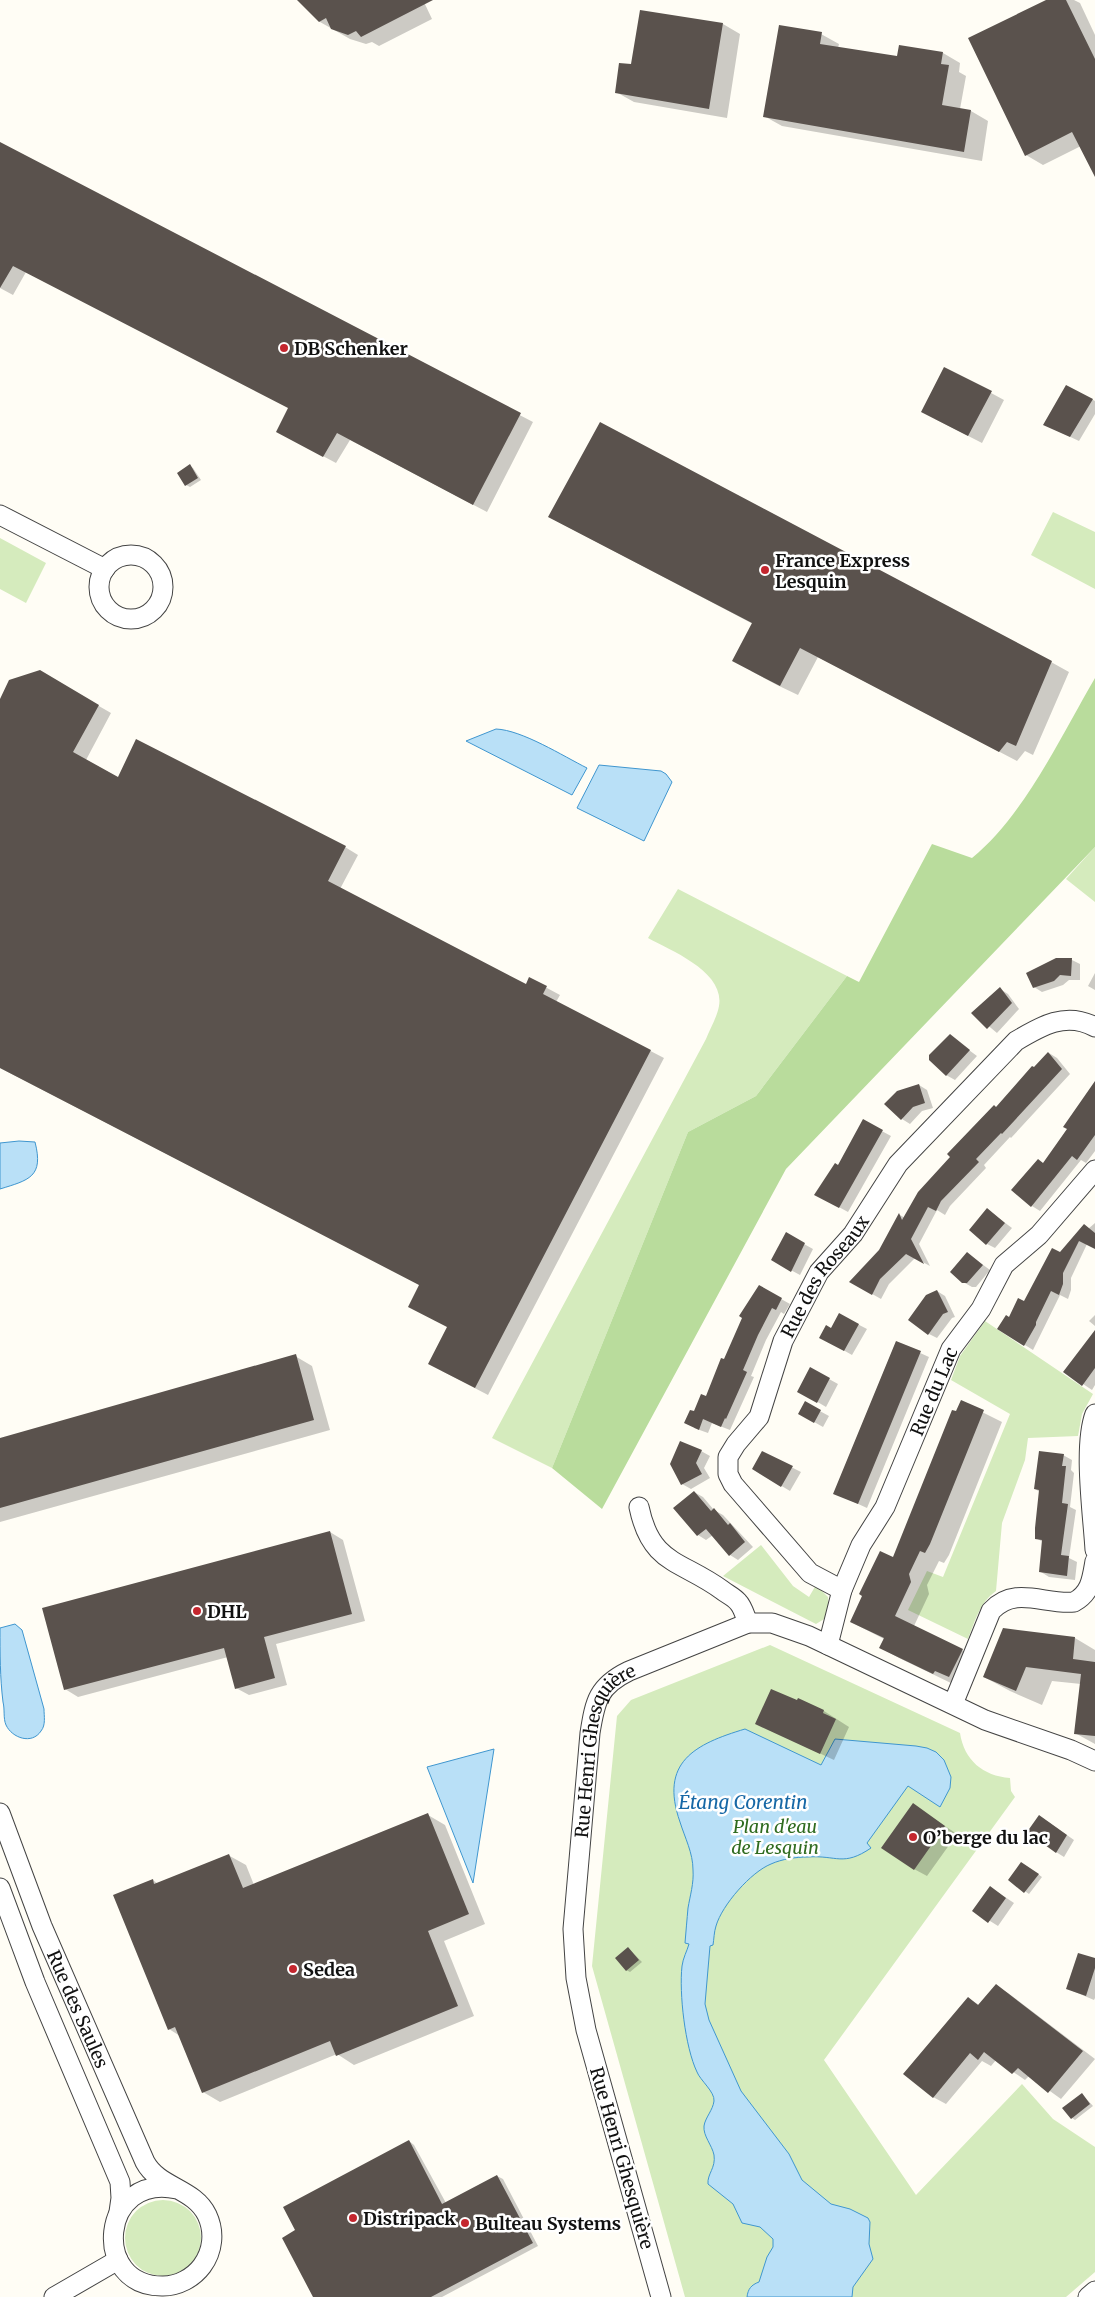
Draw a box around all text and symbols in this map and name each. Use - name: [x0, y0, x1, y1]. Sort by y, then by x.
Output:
- place label: DB Schenker: [294, 337, 408, 360]
- marker: DB Schenker: [278, 342, 290, 354]
- place label: France Express Lesquin: [775, 549, 910, 593]
- marker: France Express Lesquin: [759, 564, 771, 576]
- street label: Rue des Roseaux: [775, 1210, 874, 1341]
- street label: Rue du Lac: [905, 1343, 962, 1439]
- place label: DHL: [207, 1600, 247, 1623]
- marker: DHL: [191, 1605, 203, 1617]
- street label: Rue Henri Ghesquière: [569, 1658, 638, 1839]
- water label: Étang Corentin: [678, 1790, 808, 1814]
- park label: Plan d'eau de Lesquin: [731, 1815, 819, 1859]
- place label: O’berge du lac: [923, 1826, 1048, 1849]
- marker: O’berge du lac: [907, 1831, 919, 1843]
- street label: Rue des Saules: [42, 1946, 114, 2072]
- place label: Sedea: [303, 1958, 355, 1981]
- marker: Sedea: [287, 1963, 299, 1975]
- street label: Rue Henri Ghesquière: [585, 2064, 659, 2252]
- place label: Distripack: [363, 2207, 456, 2230]
- marker: Distripack: [347, 2212, 359, 2224]
- place label: Bulteau Systems: [475, 2212, 621, 2235]
- marker: Bulteau Systems: [459, 2217, 471, 2229]

